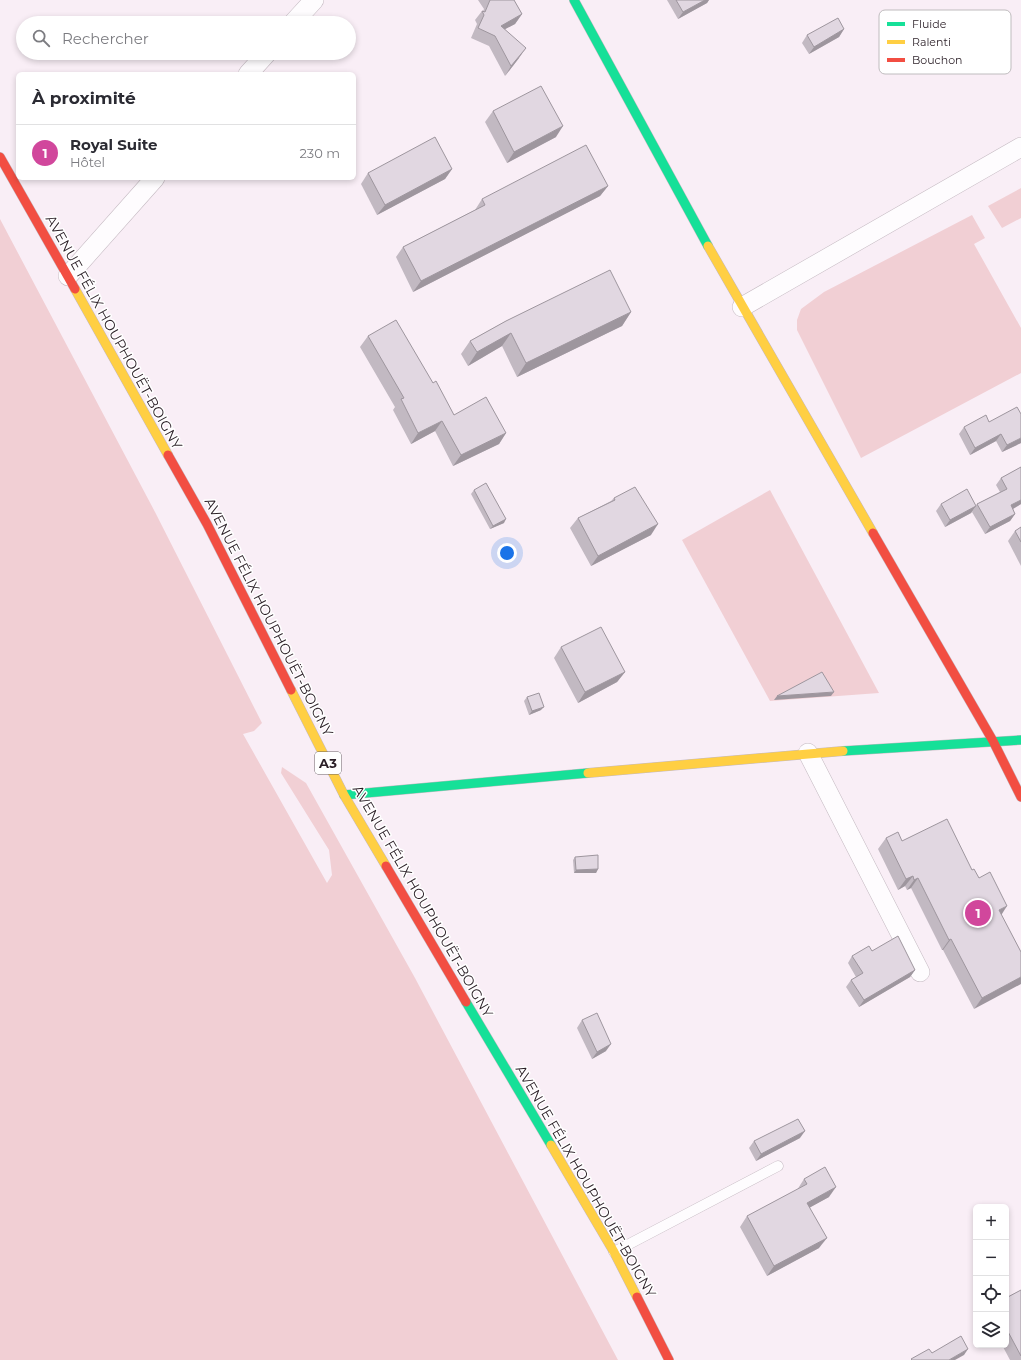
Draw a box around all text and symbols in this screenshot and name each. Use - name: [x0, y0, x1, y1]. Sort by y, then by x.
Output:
- legend: [879, 10, 1011, 74]
- search box: [16, 16, 356, 60]
- text: Fluide: [912, 17, 947, 31]
- icon: search: [30, 27, 52, 49]
- text: Rechercher: [62, 29, 149, 48]
- text: Ralenti: [912, 35, 951, 49]
- text: Bouchon: [912, 53, 962, 67]
- text: À proximité: [32, 88, 136, 108]
- text: Royal Suite: [70, 135, 157, 154]
- text: 1: [42, 145, 48, 161]
- text: 230 m: [299, 145, 340, 161]
- text: Hôtel: [70, 154, 105, 170]
- street label: AVENUE FÉLIX HOUPHOUËT-BOIGNY: [42, 212, 186, 452]
- street label: AVENUE FÉLIX HOUPHOUËT-BOIGNY: [201, 495, 337, 739]
- your location: [497, 543, 517, 563]
- road number: A3: [315, 752, 341, 774]
- street label: AVENUE FÉLIX HOUPHOUËT-BOIGNY: [349, 782, 497, 1020]
- pin: 1: [965, 898, 991, 928]
- street label: AVENUE FÉLIX HOUPHOUËT-BOIGNY: [512, 1062, 660, 1300]
- map controls: [973, 1204, 1009, 1348]
- button: +: [973, 1204, 1009, 1240]
- button: −: [973, 1240, 1009, 1276]
- button: locate: [973, 1276, 1009, 1312]
- button: layers: [973, 1312, 1009, 1348]

